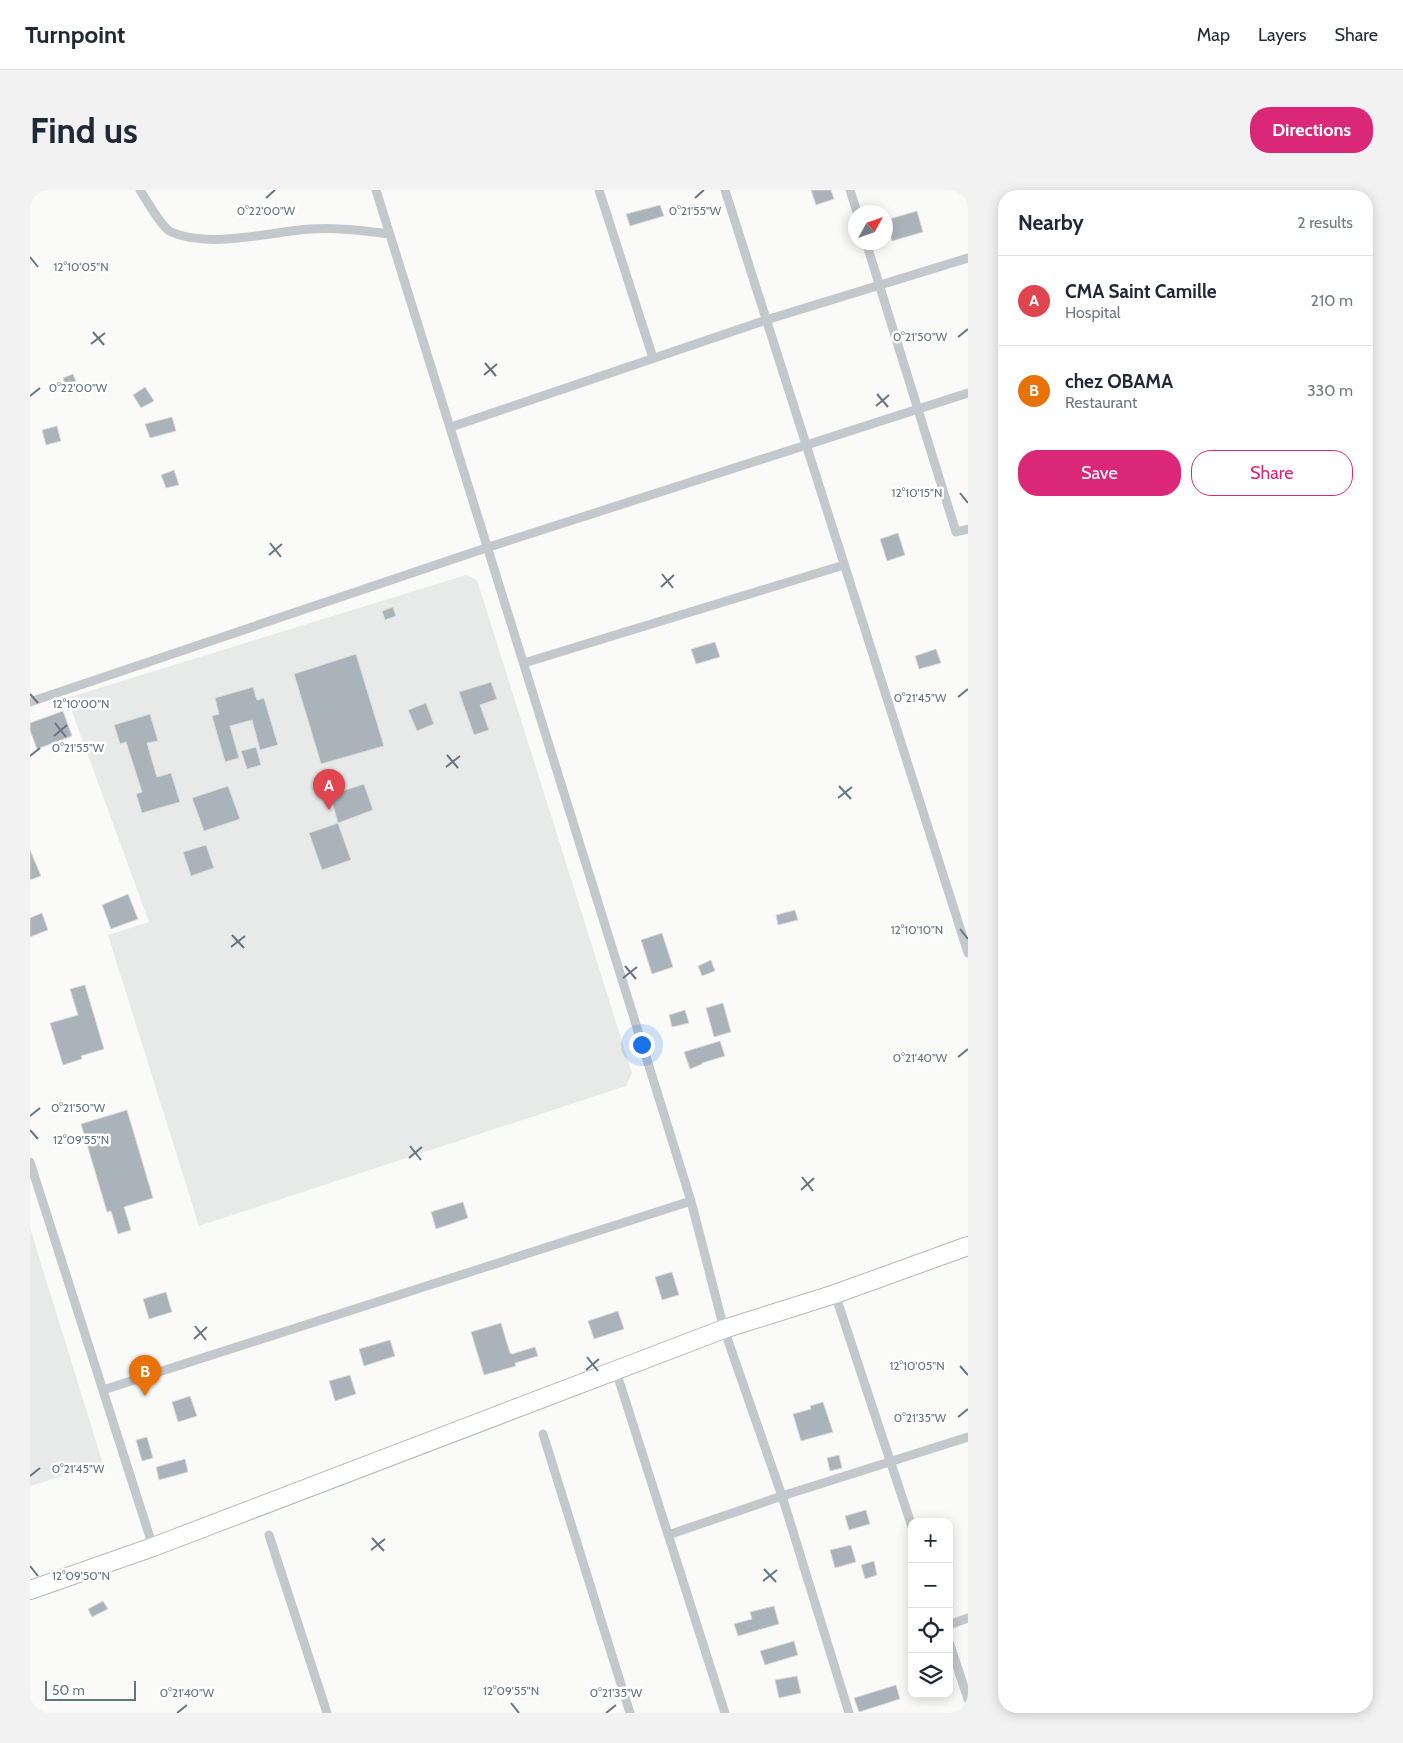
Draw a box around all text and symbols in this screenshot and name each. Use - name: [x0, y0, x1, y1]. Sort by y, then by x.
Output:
- text: Turnpoint: [25, 20, 125, 49]
- text: Map: [1197, 24, 1230, 46]
- text: Layers: [1258, 24, 1307, 46]
- text: Share: [1335, 24, 1378, 46]
- button: Directions: [1250, 107, 1373, 153]
- text: Find us: [30, 109, 138, 152]
- text: 0°22'00"W: [237, 203, 296, 218]
- text: 0°21'55"W: [669, 203, 722, 218]
- north arrow: [848, 205, 893, 250]
- text: Nearby: [1018, 210, 1084, 235]
- text: 2 results: [1297, 213, 1353, 232]
- text: 12°10'05"N: [53, 259, 109, 274]
- text: CMA Saint Camille: [1065, 280, 1217, 303]
- text: A: [1029, 291, 1039, 310]
- text: 210 m: [1311, 291, 1353, 310]
- text: Hospital: [1065, 303, 1121, 322]
- text: 0°21'50"W: [893, 329, 948, 344]
- text: chez OBAMA: [1065, 370, 1173, 393]
- text: 0°22'00"W: [49, 380, 108, 395]
- text: B: [1029, 381, 1039, 400]
- text: 330 m: [1307, 381, 1353, 400]
- text: Restaurant: [1065, 393, 1137, 412]
- button: Save: [1018, 450, 1181, 496]
- button: Share: [1191, 450, 1353, 496]
- text: 12°10'15"N: [892, 485, 942, 500]
- text: 0°21'45"W: [894, 690, 947, 705]
- text: 12°10'00"N: [52, 696, 110, 711]
- text: 0°21'55"W: [52, 740, 105, 755]
- pin: A: [313, 769, 345, 810]
- text: 12°10'10"N: [891, 922, 943, 937]
- your location: [629, 1032, 655, 1058]
- text: 0°21'40"W: [893, 1050, 948, 1065]
- text: 0°21'50"W: [51, 1100, 106, 1115]
- text: 12°09'55"N: [53, 1132, 109, 1147]
- pin: B: [129, 1355, 161, 1396]
- text: 12°10'05"N: [889, 1358, 945, 1373]
- text: 0°21'35"W: [894, 1410, 947, 1425]
- text: 0°21'45"W: [52, 1461, 105, 1476]
- map controls: [908, 1518, 953, 1698]
- button: +: [908, 1518, 953, 1563]
- button: −: [908, 1563, 953, 1608]
- text: 12°09'50"N: [52, 1568, 110, 1583]
- button: locate: [908, 1608, 953, 1653]
- button: layers: [908, 1653, 953, 1698]
- scale bar: [45, 1678, 136, 1701]
- text: 50 m: [52, 1681, 85, 1699]
- text: 12°09'55"N: [483, 1683, 539, 1698]
- text: 0°21'40"W: [160, 1685, 215, 1700]
- text: 0°21'35"W: [590, 1685, 643, 1700]

